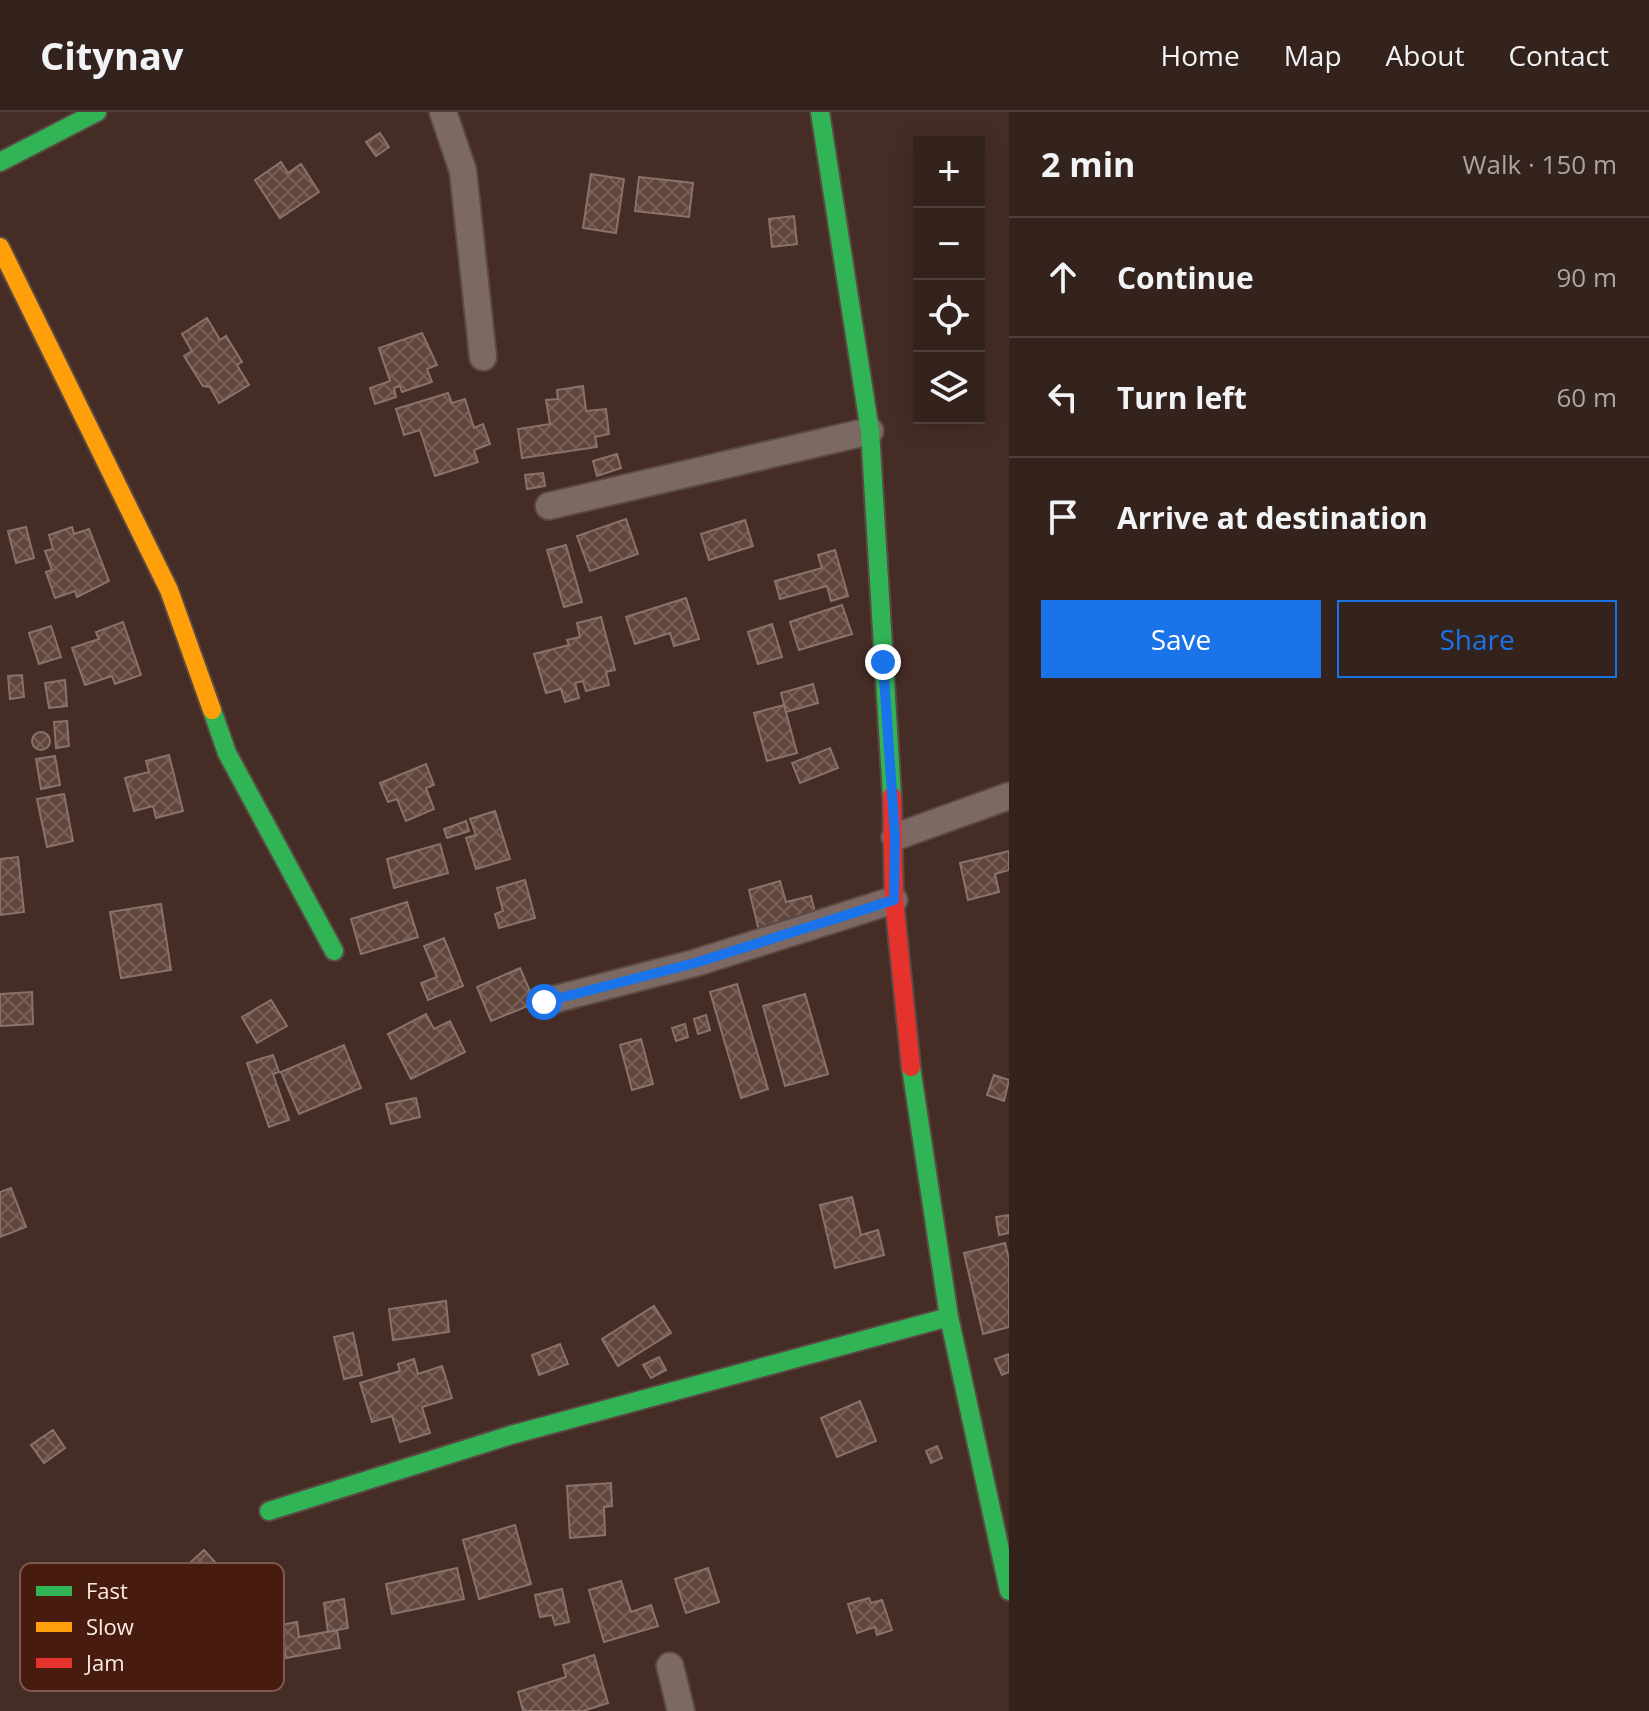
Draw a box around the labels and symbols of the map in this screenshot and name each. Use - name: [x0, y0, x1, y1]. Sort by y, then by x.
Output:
- route end: [865, 644, 901, 680]
- route start: [526, 984, 562, 1020]
- legend: [20, 1563, 284, 1691]
- text: Fast: [86, 1575, 128, 1605]
- text: Slow: [86, 1611, 134, 1641]
- text: Jam: [84, 1647, 125, 1677]

